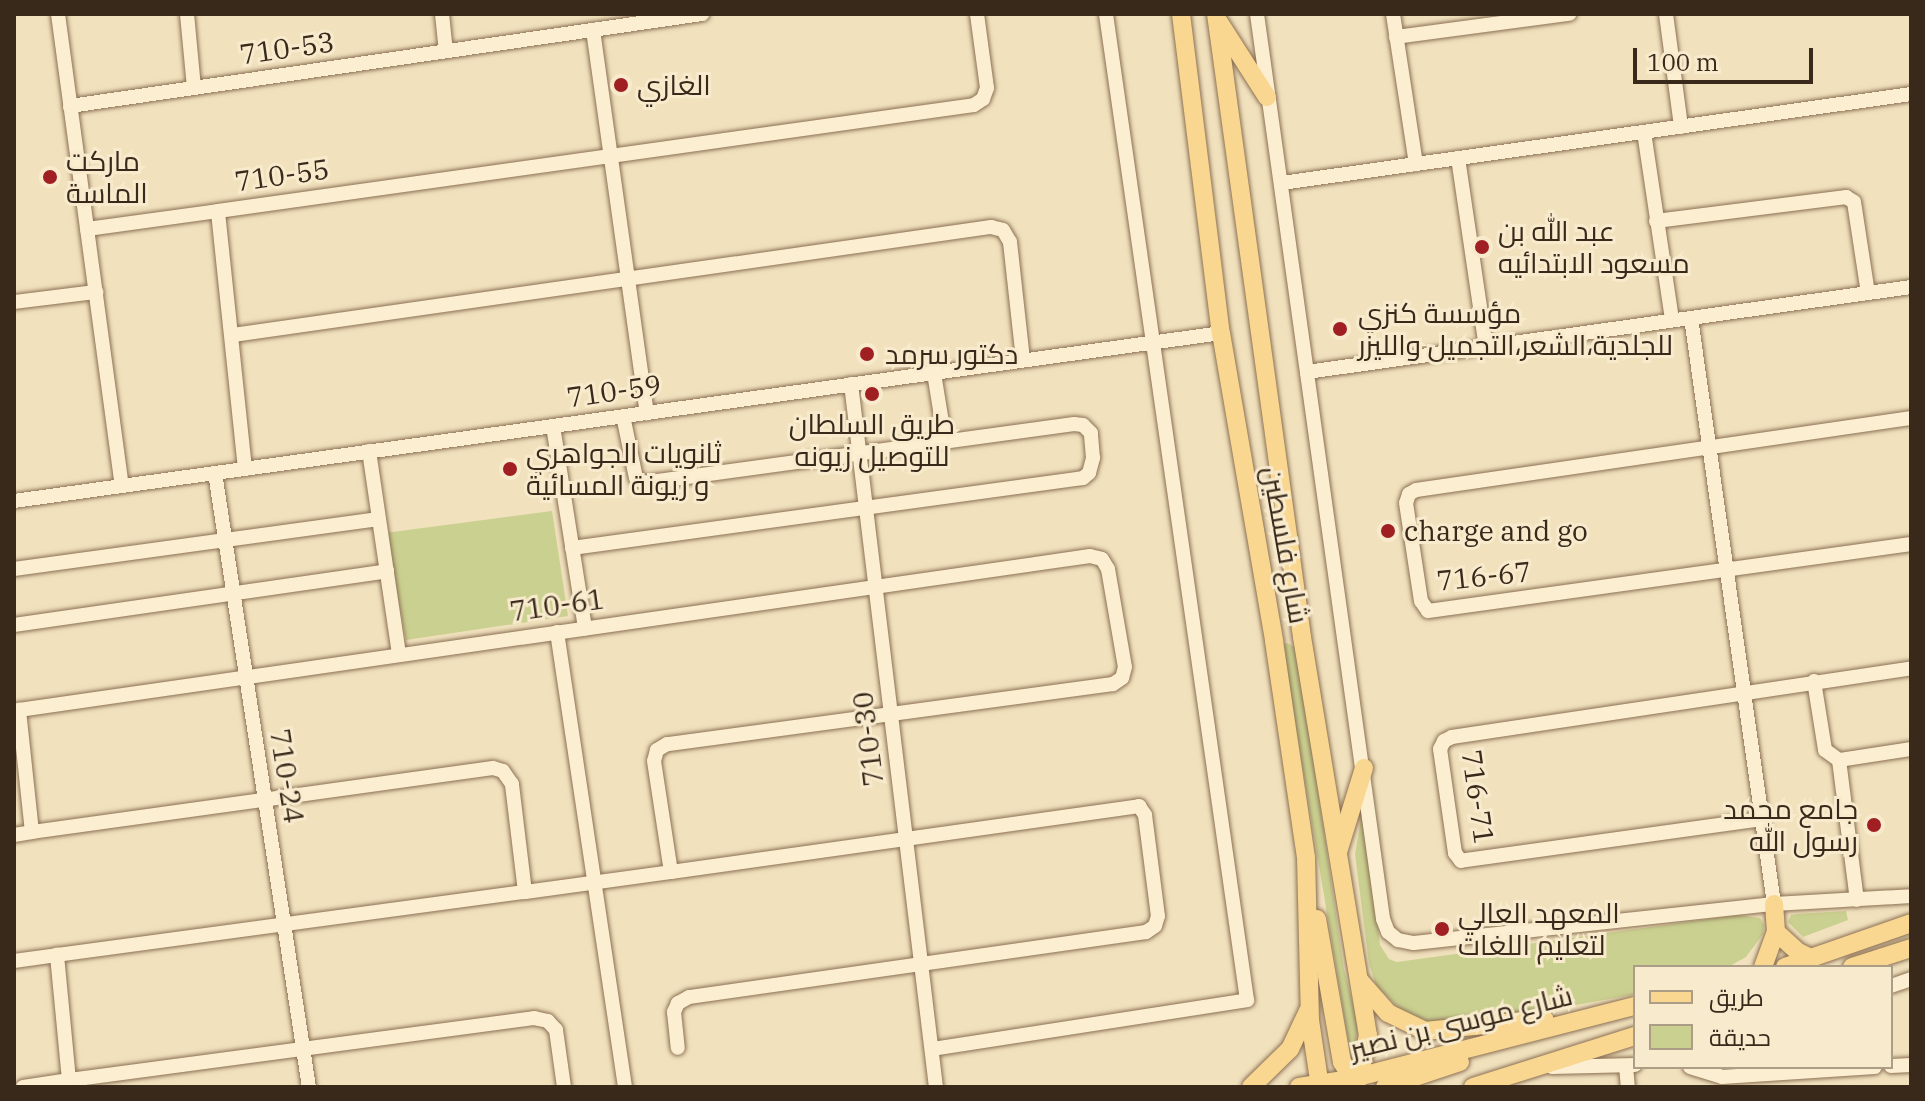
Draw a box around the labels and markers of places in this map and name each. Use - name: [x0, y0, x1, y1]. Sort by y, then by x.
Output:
- place label: الغازي: [637, 68, 711, 102]
- marker: الغازي: [612, 76, 630, 94]
- place label: ماركت الماسة: [66, 144, 148, 210]
- marker: ماركت الماسة: [41, 168, 59, 186]
- place label: عبد الله بن مسعود الابتدائيه: [1498, 214, 1690, 280]
- marker: عبد الله بن مسعود الابتدائيه: [1473, 238, 1491, 256]
- place label: مؤسسة كنزي للجلدية،الشعر،التجميل والليزر: [1358, 296, 1673, 362]
- marker: مؤسسة كنزي للجلدية،الشعر،التجميل والليزر: [1329, 318, 1351, 340]
- place label: دكتور سرمد: [885, 337, 1018, 371]
- marker: دكتور سرمد: [856, 343, 878, 365]
- marker: طريق السلطان للتوصيل زيونه: [863, 385, 881, 403]
- place label: طريق السلطان للتوصيل زيونه: [789, 407, 955, 473]
- place label: ثانويات الجواهري و زيونة المسائية: [526, 436, 721, 502]
- marker: ثانويات الجواهري و زيونة المسائية: [501, 460, 519, 478]
- place label: charge and go: [1404, 514, 1588, 548]
- marker: charge and go: [1379, 522, 1397, 540]
- place label: جامع محمد رسول الله: [1723, 792, 1858, 858]
- marker: جامع محمد رسول الله: [1865, 816, 1883, 834]
- place label: المعهد العالي لتعليم اللغات: [1458, 896, 1620, 962]
- marker: المعهد العالي لتعليم اللغات: [1433, 920, 1451, 938]

